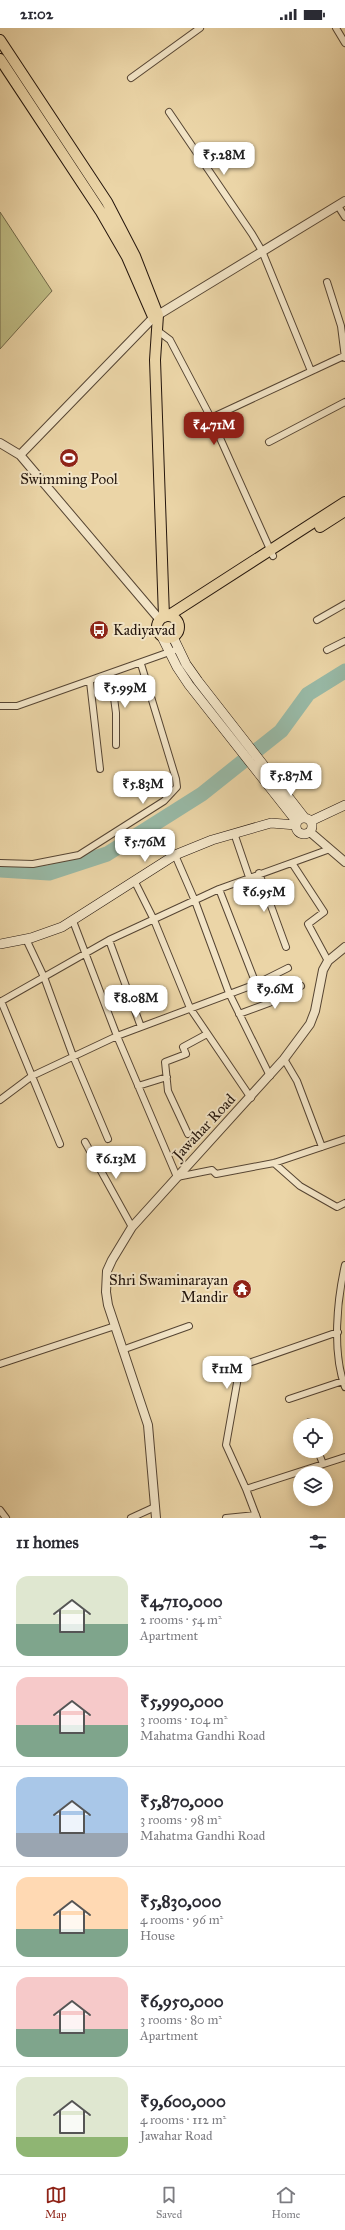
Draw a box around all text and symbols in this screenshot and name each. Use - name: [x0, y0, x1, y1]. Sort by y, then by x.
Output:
- text: 21:02: [20, 5, 53, 23]
- pin: ₹5.28M: [191, 142, 257, 176]
- text: ₹5.28M: [203, 147, 245, 163]
- pin: ₹4.71M: [181, 412, 247, 446]
- text: ₹4.71M: [193, 417, 235, 433]
- sports icon: Swimming Pool: [58, 447, 80, 469]
- place label: Swimming Pool: [20, 470, 119, 488]
- bus stop icon: Kadiyavad: [88, 619, 110, 641]
- place label: Kadiyavad: [113, 621, 176, 639]
- pin: ₹5.99M: [92, 675, 158, 709]
- text: ₹5.99M: [103, 680, 147, 696]
- pin: ₹5.87M: [258, 763, 324, 797]
- text: ₹5.87M: [269, 768, 313, 784]
- pin: ₹5.83M: [110, 771, 176, 805]
- text: ₹5.83M: [122, 776, 164, 792]
- pin: ₹5.76M: [112, 829, 178, 863]
- text: ₹5.76M: [124, 834, 166, 850]
- pin: ₹6.95M: [231, 879, 297, 913]
- text: ₹6.95M: [242, 884, 286, 900]
- pin: ₹9.6M: [247, 976, 303, 1010]
- text: ₹9.6M: [256, 981, 294, 997]
- pin: ₹8.08M: [103, 985, 169, 1019]
- text: ₹8.08M: [114, 990, 158, 1006]
- street label: Jawahar Road: [168, 1090, 240, 1166]
- pin: ₹6.13M: [83, 1146, 149, 1180]
- text: ₹6.13M: [96, 1151, 136, 1167]
- place label: Shri Swaminarayan Mandir: [109, 1271, 228, 1306]
- temple icon: Shri Swaminarayan Mandir: [231, 1278, 253, 1300]
- pin: ₹11M: [203, 1356, 251, 1390]
- text: ₹11M: [211, 1361, 243, 1377]
- map controls: [293, 1418, 333, 1506]
- button: locate: [293, 1418, 333, 1458]
- button: layers: [293, 1466, 333, 1506]
- icon: filters: [307, 1531, 329, 1553]
- text: 11 homes: [16, 1532, 79, 1553]
- text: ₹4,710,000: [140, 1591, 223, 1612]
- icon: home: [48, 1592, 96, 1640]
- text: 2 rooms · 54 m²: [140, 1612, 222, 1628]
- text: Apartment: [140, 1628, 198, 1644]
- text: ₹5,990,000: [140, 1691, 224, 1712]
- icon: home: [48, 1693, 96, 1741]
- text: 3 rooms · 104 m²: [140, 1712, 228, 1728]
- text: Mahatma Gandhi Road: [140, 1728, 265, 1744]
- text: ₹5,870,000: [140, 1791, 224, 1812]
- icon: home: [48, 1793, 96, 1841]
- text: 3 rooms · 98 m²: [140, 1812, 222, 1828]
- text: Mahatma Gandhi Road: [140, 1828, 265, 1844]
- text: ₹5,830,000: [140, 1891, 221, 1912]
- icon: home: [48, 1893, 96, 1941]
- text: 4 rooms · 96 m²: [140, 1912, 223, 1928]
- text: House: [140, 1928, 175, 1944]
- text: ₹6,950,000: [140, 1991, 224, 2012]
- icon: home: [48, 1993, 96, 2041]
- text: 3 rooms · 80 m²: [140, 2012, 222, 2028]
- text: Apartment: [140, 2028, 198, 2044]
- text: ₹9,600,000: [140, 2091, 226, 2112]
- icon: home: [48, 2093, 96, 2141]
- text: 4 rooms · 112 m²: [140, 2112, 226, 2128]
- text: Jawahar Road: [140, 2128, 212, 2144]
- tab: Map: [45, 2184, 67, 2221]
- tab: Saved: [156, 2184, 182, 2221]
- tab: Home: [272, 2184, 300, 2221]

